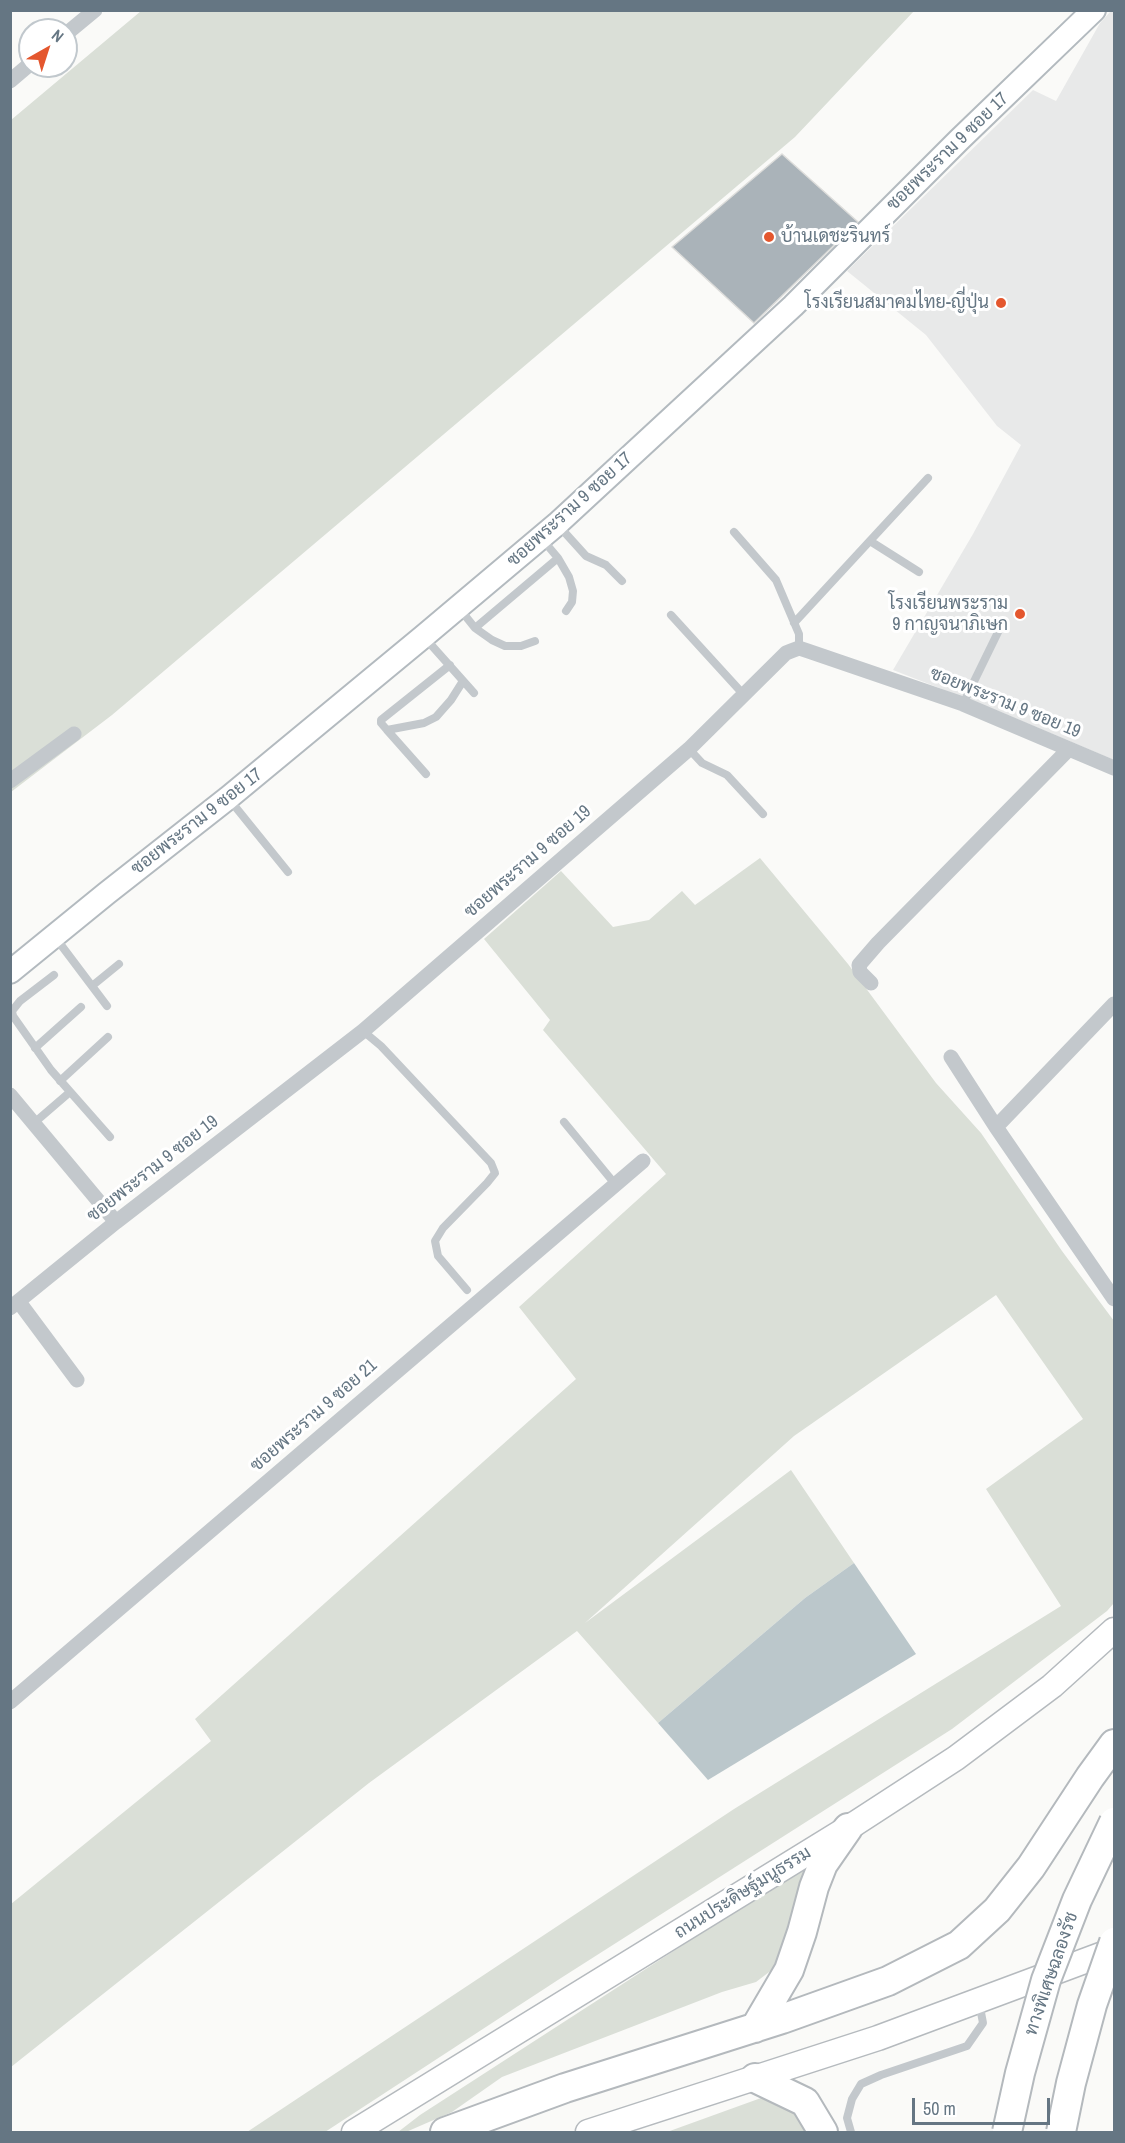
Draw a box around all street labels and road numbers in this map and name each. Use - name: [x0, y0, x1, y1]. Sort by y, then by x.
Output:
- street label: ซอยพระราม 9 ซอย 17: [883, 88, 1013, 216]
- street label: ซอยพระราม 9 ซอย 17: [503, 448, 637, 572]
- street label: ซอยพระราม 9 ซอย 19: [926, 663, 1084, 743]
- street label: ซอยพระราม 9 ซอย 17: [127, 764, 267, 880]
- street label: ซอยพระราม 9 ซอย 19: [460, 801, 596, 923]
- street label: ซอยพระราม 9 ซอย 19: [83, 1111, 223, 1227]
- street label: ซอยพระราม 9 ซอย 21: [246, 1355, 382, 1477]
- street label: ถนนประดิษฐ์มนูธรรม: [671, 1842, 815, 1944]
- street label: ทางพิเศษฉลองรัช: [1021, 1909, 1083, 2039]

